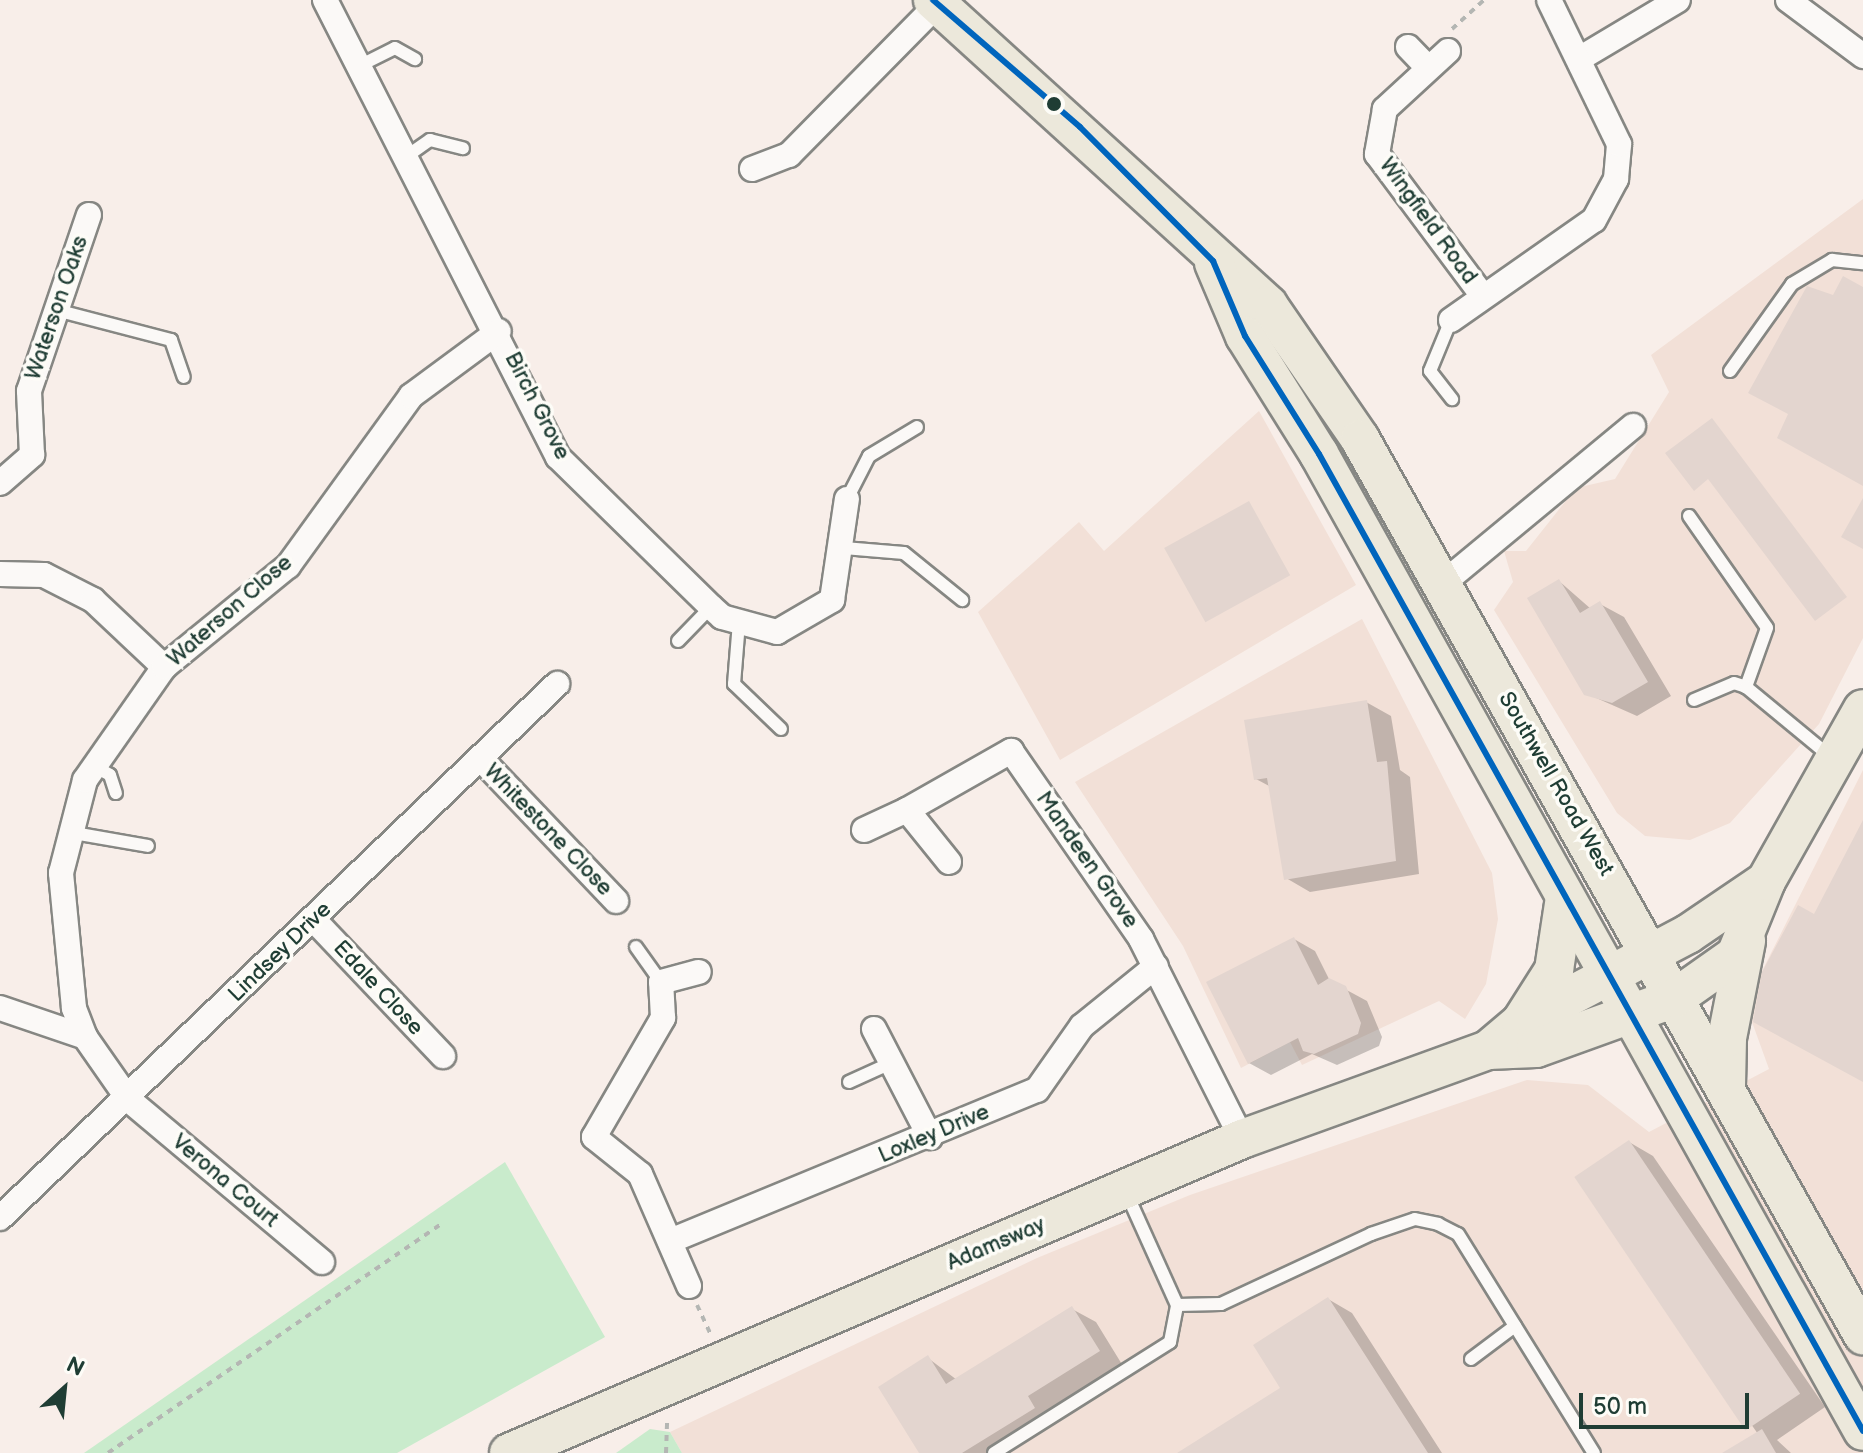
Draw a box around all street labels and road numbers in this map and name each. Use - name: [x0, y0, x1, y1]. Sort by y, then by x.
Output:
- street label: Wingfield Road: [1373, 153, 1483, 289]
- street label: Waterson Oaks: [20, 232, 94, 384]
- street label: Birch Grove: [499, 348, 575, 464]
- street label: Waterson Close: [162, 550, 298, 672]
- street label: Southwell Road West: [1492, 687, 1620, 881]
- street label: Whitestone Close: [478, 758, 618, 902]
- street label: Mandeen Grove: [1030, 787, 1144, 933]
- street label: Lindsey Drive: [223, 896, 337, 1008]
- street label: Edale Close: [327, 935, 429, 1041]
- street label: Loxley Drive: [874, 1099, 994, 1169]
- street label: Verona Court: [166, 1129, 284, 1233]
- street label: Adamsway: [943, 1212, 1049, 1276]

